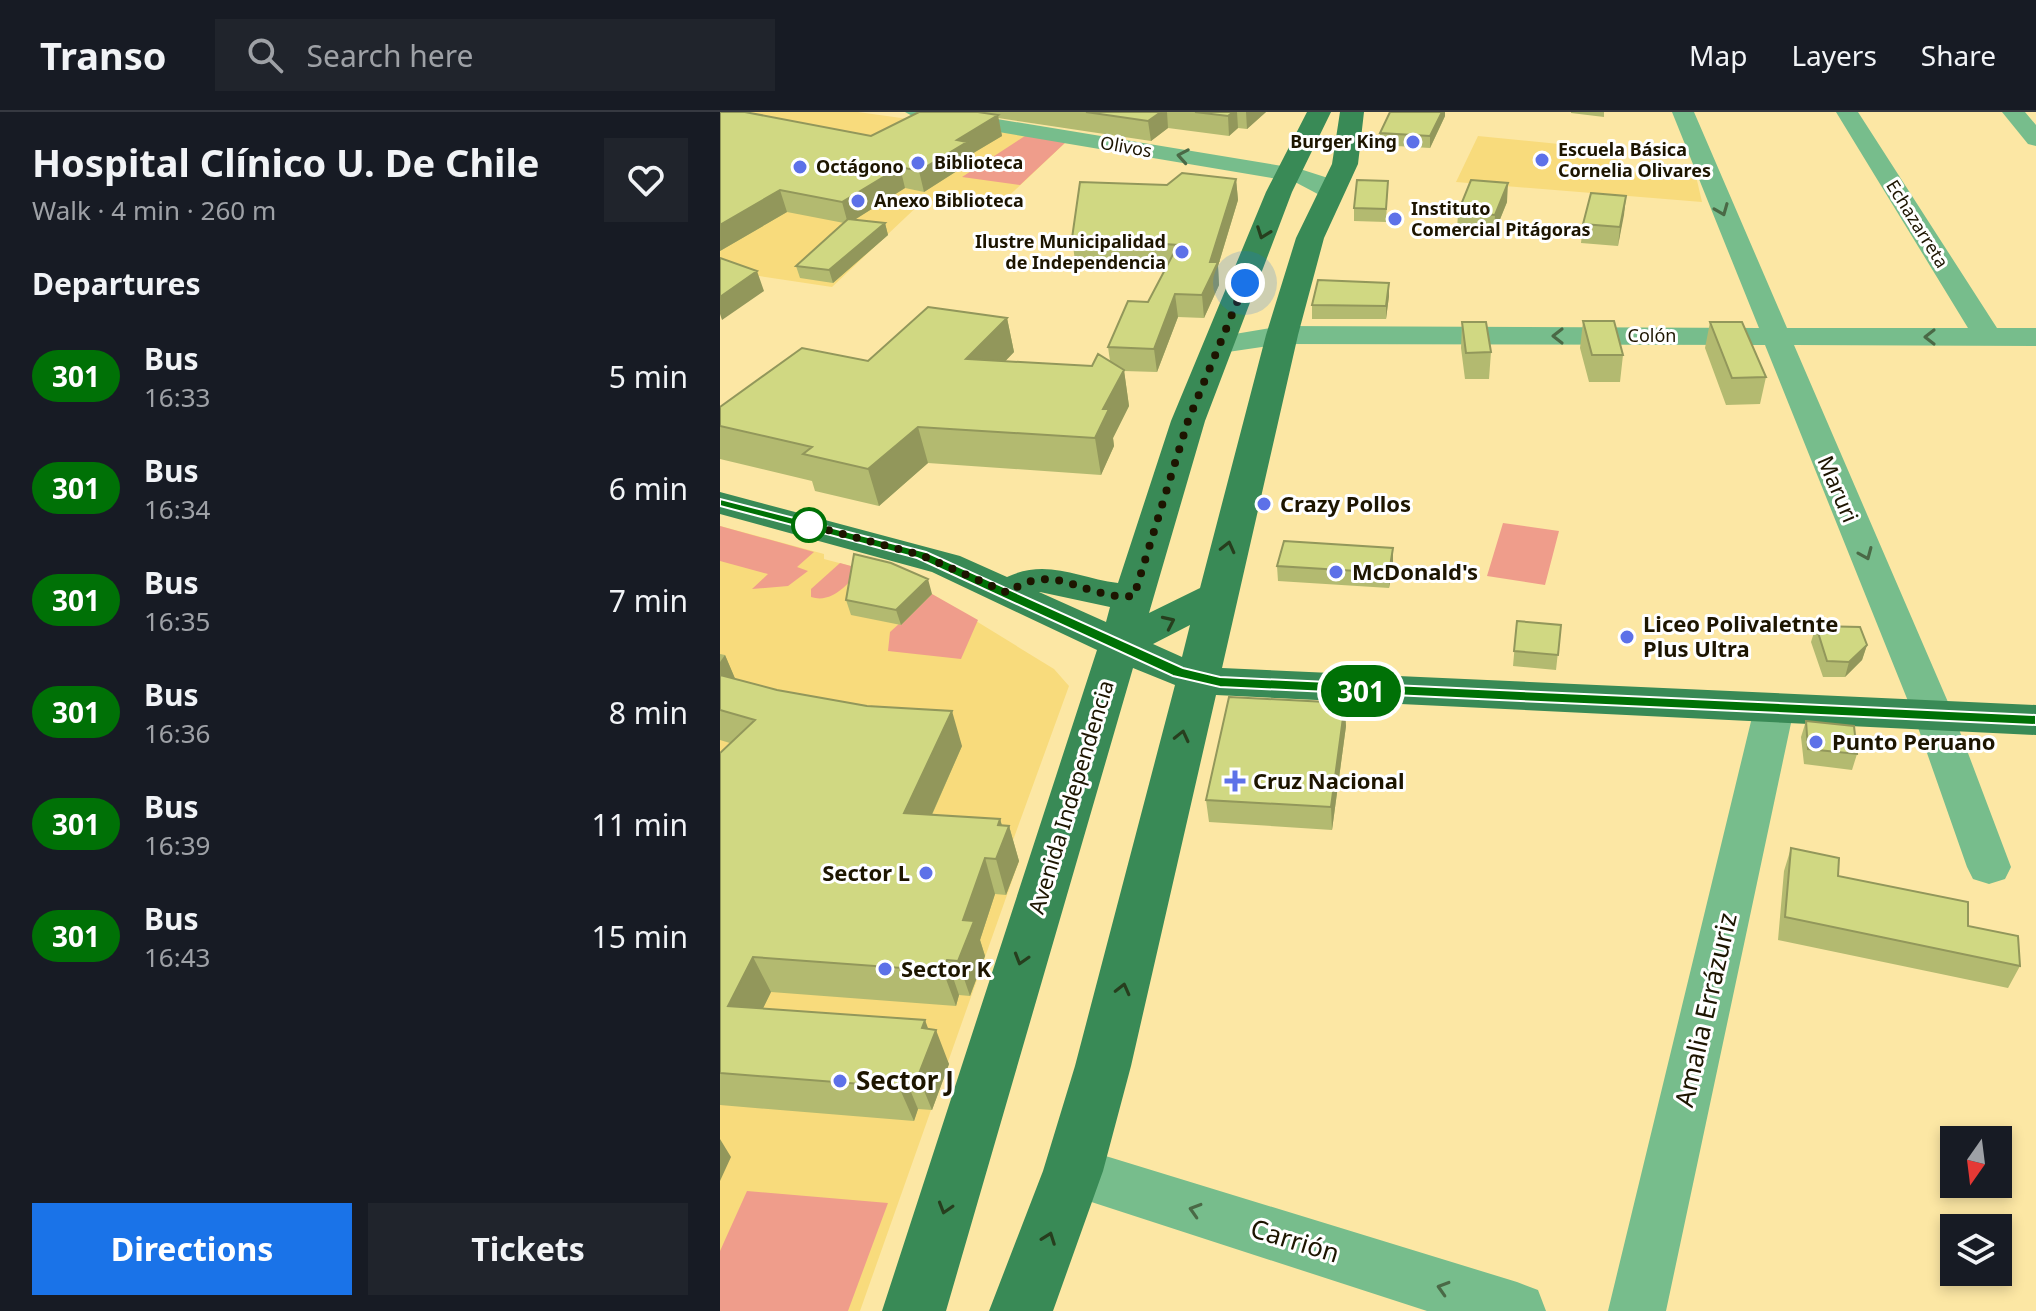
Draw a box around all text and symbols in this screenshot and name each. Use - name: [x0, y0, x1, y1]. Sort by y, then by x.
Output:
- search box: [215, 19, 775, 91]
- text: Transo: [40, 29, 167, 81]
- icon: search: [243, 33, 287, 77]
- text: Search here: [307, 35, 473, 76]
- text: Map: [1689, 36, 1747, 74]
- text: Layers: [1791, 36, 1877, 74]
- text: Share: [1921, 36, 1996, 74]
- place label: Burger King: [1290, 129, 1397, 153]
- street label: Olivos: [1098, 130, 1154, 162]
- marker: Burger King: [1404, 133, 1422, 151]
- text: Hospital Clínico U. De Chile: [32, 136, 540, 188]
- place label: Escuela Básica Cornelia Olivares: [1558, 137, 1711, 182]
- button: heart: [604, 138, 688, 222]
- one-way arrow: [1176, 149, 1190, 166]
- place label: Biblioteca: [934, 150, 1023, 174]
- marker: Escuela Básica Cornelia Olivares: [1533, 151, 1551, 169]
- place label: Octágono: [816, 154, 904, 178]
- marker: Biblioteca: [909, 154, 927, 172]
- marker: Octágono: [791, 158, 809, 176]
- street label: Echazarreta: [1881, 175, 1954, 272]
- place label: Anexo Biblioteca: [874, 188, 1024, 212]
- text: Walk · 4 min · 260 m: [32, 192, 276, 228]
- marker: Anexo Biblioteca: [849, 192, 867, 210]
- place label: Instituto Comercial Pitágoras: [1411, 196, 1591, 241]
- one-way arrow: [1713, 202, 1729, 216]
- marker: Instituto Comercial Pitágoras: [1386, 210, 1404, 228]
- one-way arrow: [1256, 225, 1273, 239]
- place label: Ilustre Municipalidad de Independencia: [975, 229, 1166, 274]
- marker: Ilustre Municipalidad de Independencia: [1173, 243, 1191, 261]
- text: Departures: [32, 263, 201, 304]
- your location: [1225, 263, 1265, 303]
- street label: Colón: [1628, 323, 1676, 347]
- one-way arrow: [1551, 327, 1564, 344]
- one-way arrow: [1923, 328, 1936, 346]
- text: Bus: [144, 338, 199, 379]
- text: 5 min: [609, 356, 688, 397]
- text: 301: [52, 357, 100, 395]
- text: 16:33: [144, 379, 210, 415]
- text: Bus: [144, 450, 199, 491]
- street label: Maruri: [1811, 451, 1866, 527]
- text: 6 min: [609, 468, 688, 509]
- text: 301: [52, 469, 100, 507]
- place label: Crazy Pollos: [1280, 488, 1411, 518]
- text: 16:34: [144, 491, 210, 527]
- marker: Crazy Pollos: [1255, 495, 1273, 513]
- unlabelled marker: [792, 508, 826, 542]
- one-way arrow: [1219, 541, 1236, 555]
- one-way arrow: [1856, 545, 1872, 560]
- place label: McDonald's: [1352, 556, 1478, 586]
- text: Bus: [144, 562, 199, 603]
- marker: McDonald's: [1327, 563, 1345, 581]
- text: 7 min: [609, 580, 688, 621]
- text: 301: [52, 581, 100, 619]
- text: 16:35: [144, 603, 210, 639]
- place label: Liceo Polivaletnte Plus Ultra: [1643, 608, 1838, 663]
- one-way arrow: [1160, 616, 1175, 632]
- marker: Liceo Polivaletnte Plus Ultra: [1618, 628, 1636, 646]
- line badge: 301: [1315, 665, 1407, 717]
- text: 301: [1337, 672, 1385, 710]
- text: Bus: [144, 674, 199, 715]
- street label: Avenida Independencia: [1020, 676, 1120, 917]
- text: 8 min: [609, 692, 688, 733]
- text: 301: [52, 693, 100, 731]
- text: 16:36: [144, 715, 210, 751]
- place label: Punto Peruano: [1832, 726, 1995, 756]
- one-way arrow: [1173, 730, 1190, 743]
- marker: Punto Peruano: [1807, 733, 1825, 751]
- place label: Cruz Nacional: [1253, 765, 1405, 795]
- marker: Cruz Nacional: [1224, 770, 1246, 792]
- text: Bus: [144, 786, 199, 827]
- text: 11 min: [592, 804, 688, 845]
- text: 301: [52, 805, 100, 843]
- text: 16:39: [144, 827, 210, 863]
- place label: Sector L: [822, 857, 910, 887]
- marker: Sector L: [917, 864, 935, 882]
- text: Bus: [144, 898, 199, 939]
- street label: Amalia Errázuriz: [1665, 909, 1745, 1110]
- text: 15 min: [592, 916, 688, 957]
- text: 301: [52, 917, 100, 955]
- text: 16:43: [144, 939, 210, 975]
- one-way arrow: [1014, 951, 1030, 965]
- place label: Sector K: [901, 953, 991, 983]
- marker: Sector K: [876, 960, 894, 978]
- one-way arrow: [1113, 983, 1130, 997]
- place label: Sector J: [856, 1062, 954, 1098]
- marker: Sector J: [831, 1072, 849, 1090]
- north arrow: [1940, 1126, 2012, 1198]
- map controls: [1940, 1126, 2012, 1286]
- one-way arrow: [938, 1200, 954, 1214]
- button: Directions: [32, 1203, 352, 1295]
- button: Tickets: [368, 1203, 688, 1295]
- one-way arrow: [1189, 1203, 1203, 1219]
- street label: Carrión: [1247, 1210, 1344, 1271]
- button: layers: [1940, 1214, 2012, 1286]
- one-way arrow: [1039, 1232, 1056, 1246]
- one-way arrow: [1437, 1281, 1451, 1297]

